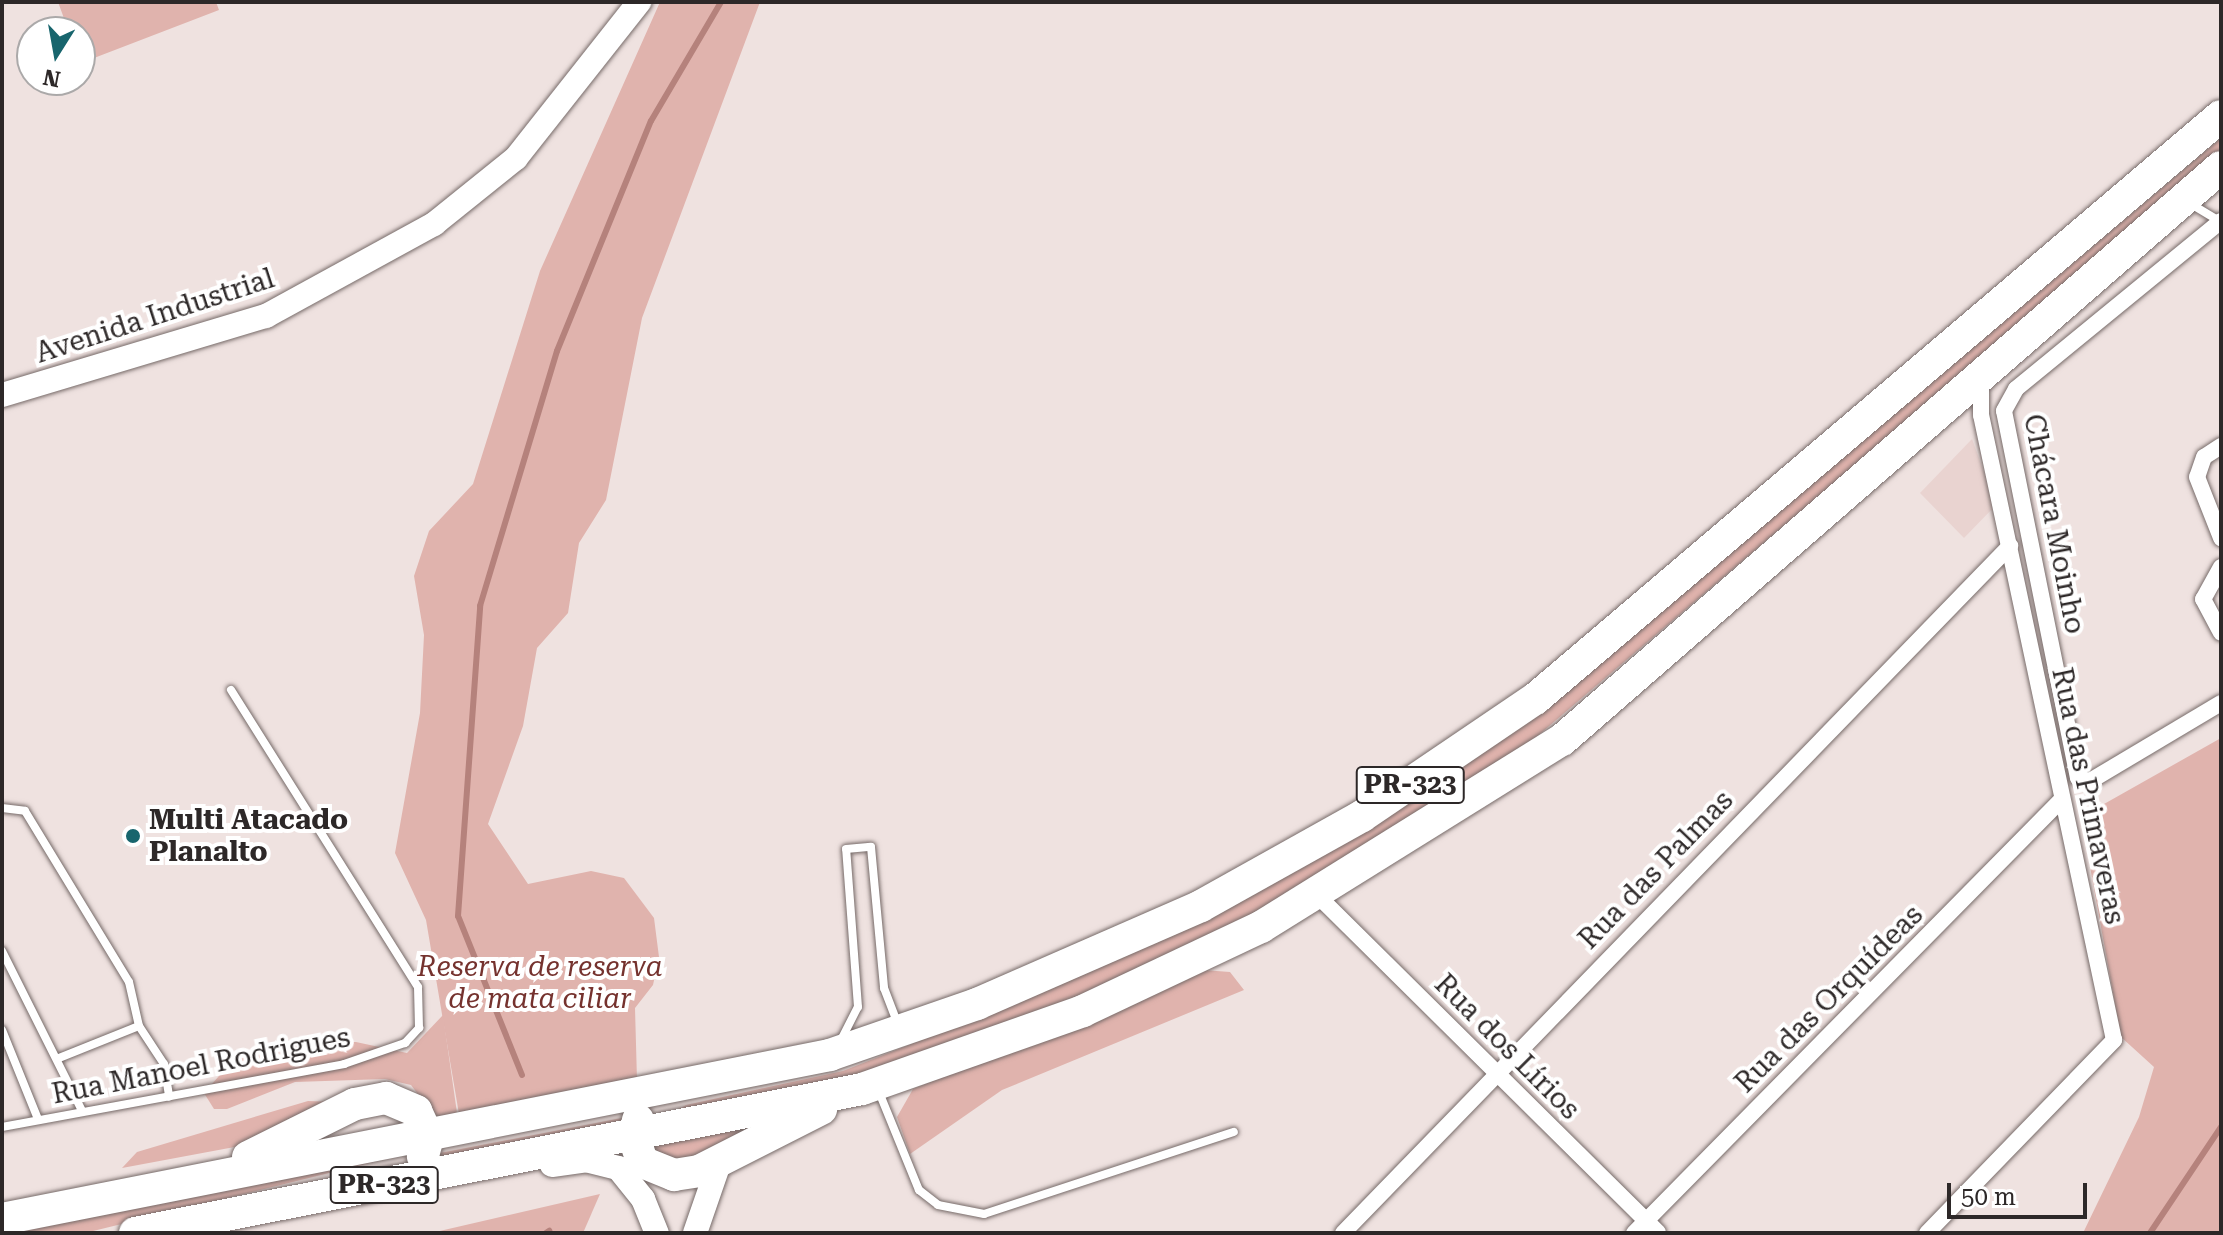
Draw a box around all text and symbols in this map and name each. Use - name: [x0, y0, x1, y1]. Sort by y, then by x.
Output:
- north arrow: [16, 16, 96, 96]
- text: N: [41, 64, 62, 92]
- street label: Avenida Industrial: [31, 262, 279, 370]
- street label: Chácara Moinho: [2016, 411, 2092, 637]
- street label: Rua das Primaveras: [2044, 665, 2132, 927]
- road number: PR-323: [1354, 763, 1466, 807]
- street label: Rua das Palmas: [1572, 784, 1740, 956]
- place label: Multi Atacado Planalto: [149, 803, 348, 869]
- marker: Multi Atacado Planalto: [124, 827, 142, 845]
- street label: Rua das Orquídeas: [1728, 898, 1930, 1100]
- park label: Reserva de reserva de mata ciliar: [417, 950, 663, 1016]
- street label: Rua dos Lírios: [1427, 967, 1587, 1127]
- street label: Rua Manoel Rodrigues: [49, 1021, 353, 1111]
- road number: PR-323: [328, 1163, 440, 1207]
- scale bar: [1951, 1167, 2091, 1217]
- text: 50 m: [1961, 1183, 2016, 1211]

